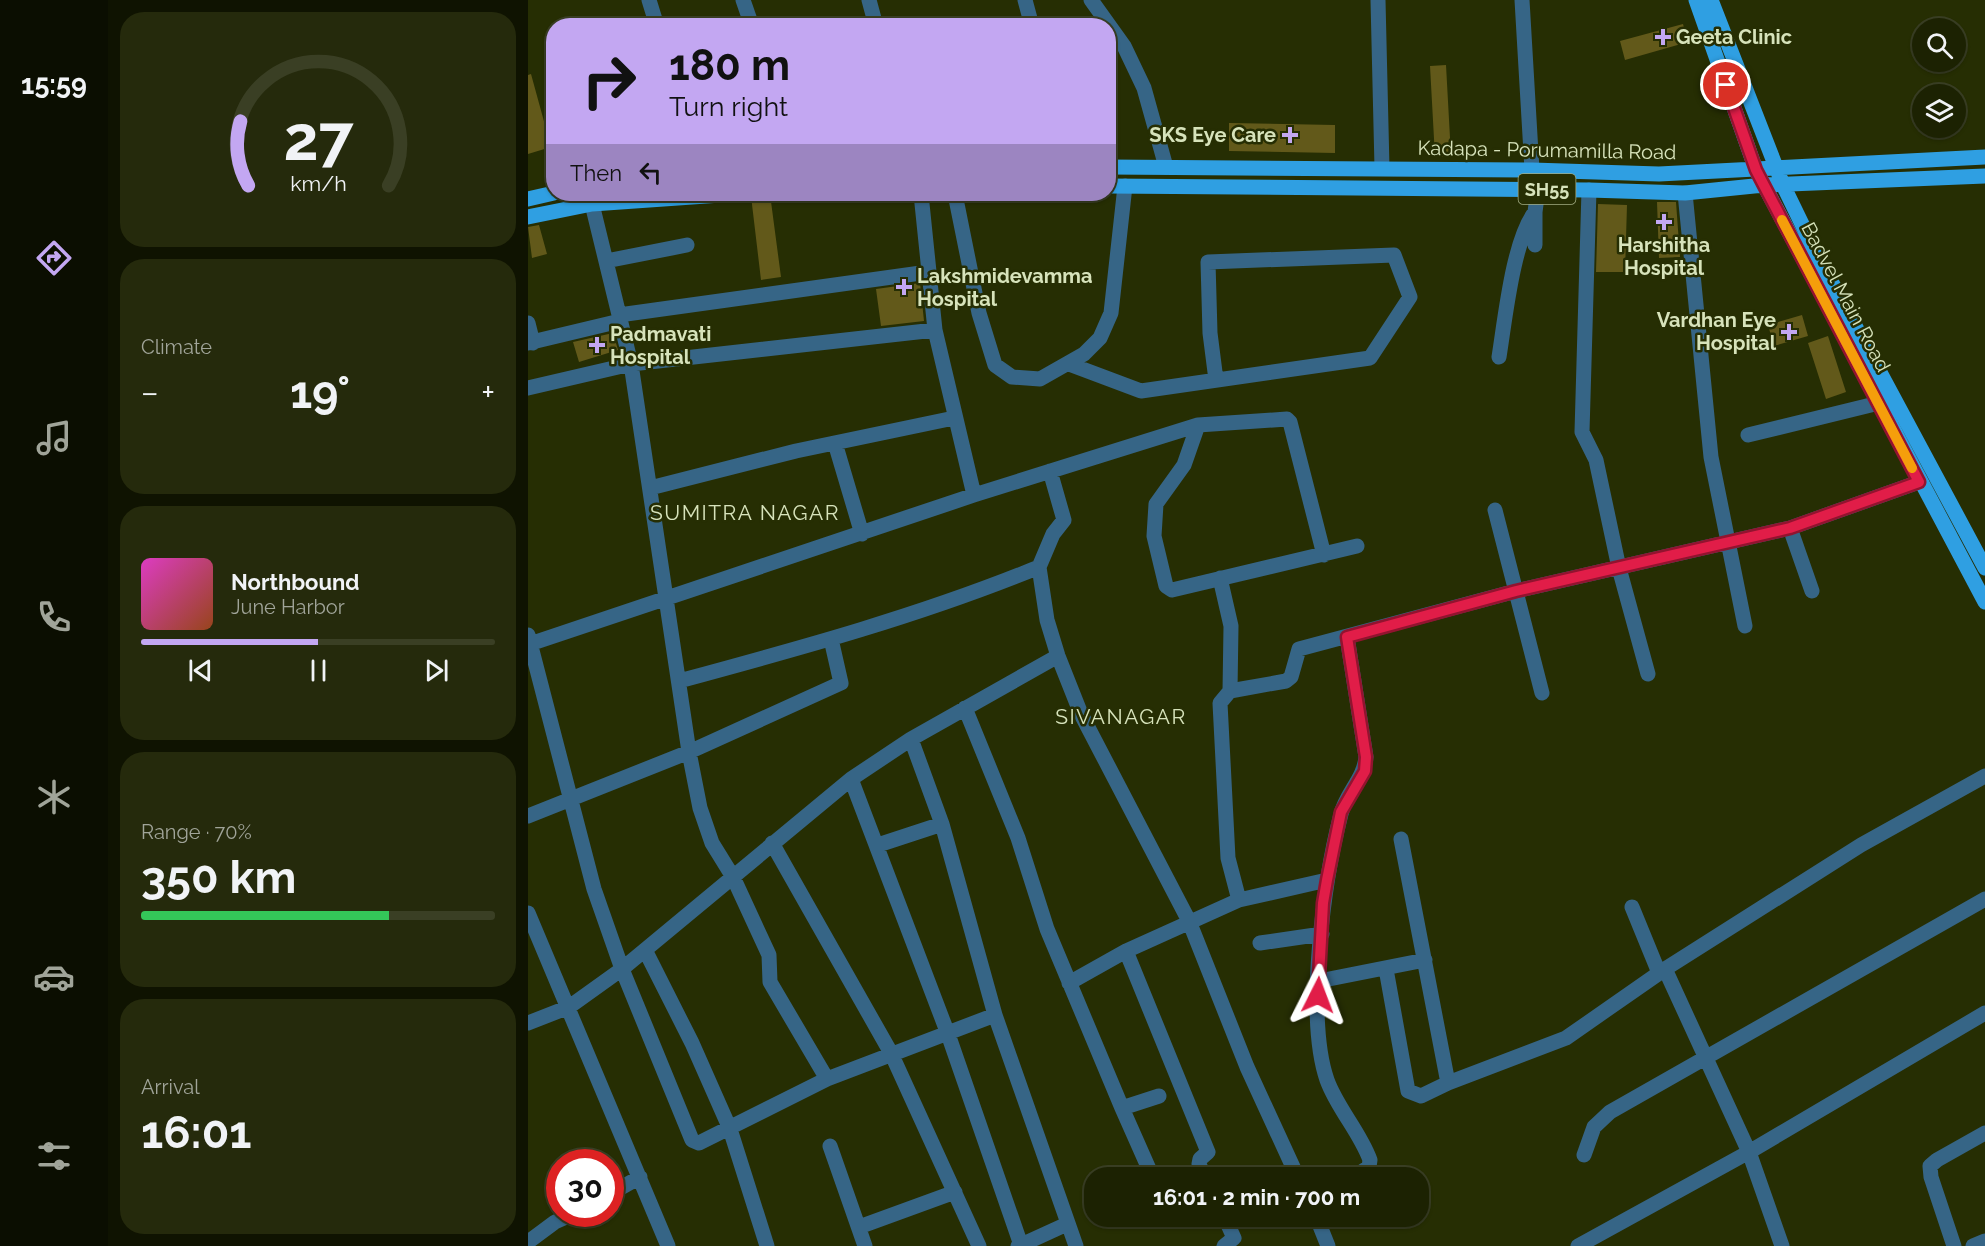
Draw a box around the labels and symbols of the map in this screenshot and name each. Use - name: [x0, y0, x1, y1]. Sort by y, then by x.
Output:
- place label: Geeta Clinic: [1676, 25, 1792, 49]
- marker: Geeta Clinic: [1654, 28, 1672, 46]
- pin: [1700, 59, 1751, 110]
- place label: SKS Eye Care: [1149, 123, 1276, 147]
- marker: SKS Eye Care: [1281, 126, 1299, 144]
- street label: Kadapa - Porumamilla Road: [1417, 136, 1677, 164]
- road number: SH55: [1518, 174, 1576, 204]
- marker: Harshitha Hospital: [1655, 213, 1673, 231]
- street label: Badvel Main Road: [1796, 218, 1896, 376]
- place label: Harshitha Hospital: [1618, 233, 1710, 280]
- place label: Lakshmidevamma Hospital: [917, 264, 1092, 311]
- marker: Lakshmidevamma Hospital: [895, 278, 913, 296]
- place label: Vardhan Eye Hospital: [1657, 308, 1777, 355]
- place label: Padmavati Hospital: [610, 322, 711, 369]
- marker: Vardhan Eye Hospital: [1780, 323, 1798, 341]
- marker: Padmavati Hospital: [588, 336, 606, 354]
- district label: SUMITRA NAGAR: [650, 500, 840, 525]
- district label: SIVANAGAR: [1055, 704, 1187, 729]
- position arrow: [1286, 963, 1350, 1027]
- speed limit sign: 30: [546, 1149, 624, 1227]

